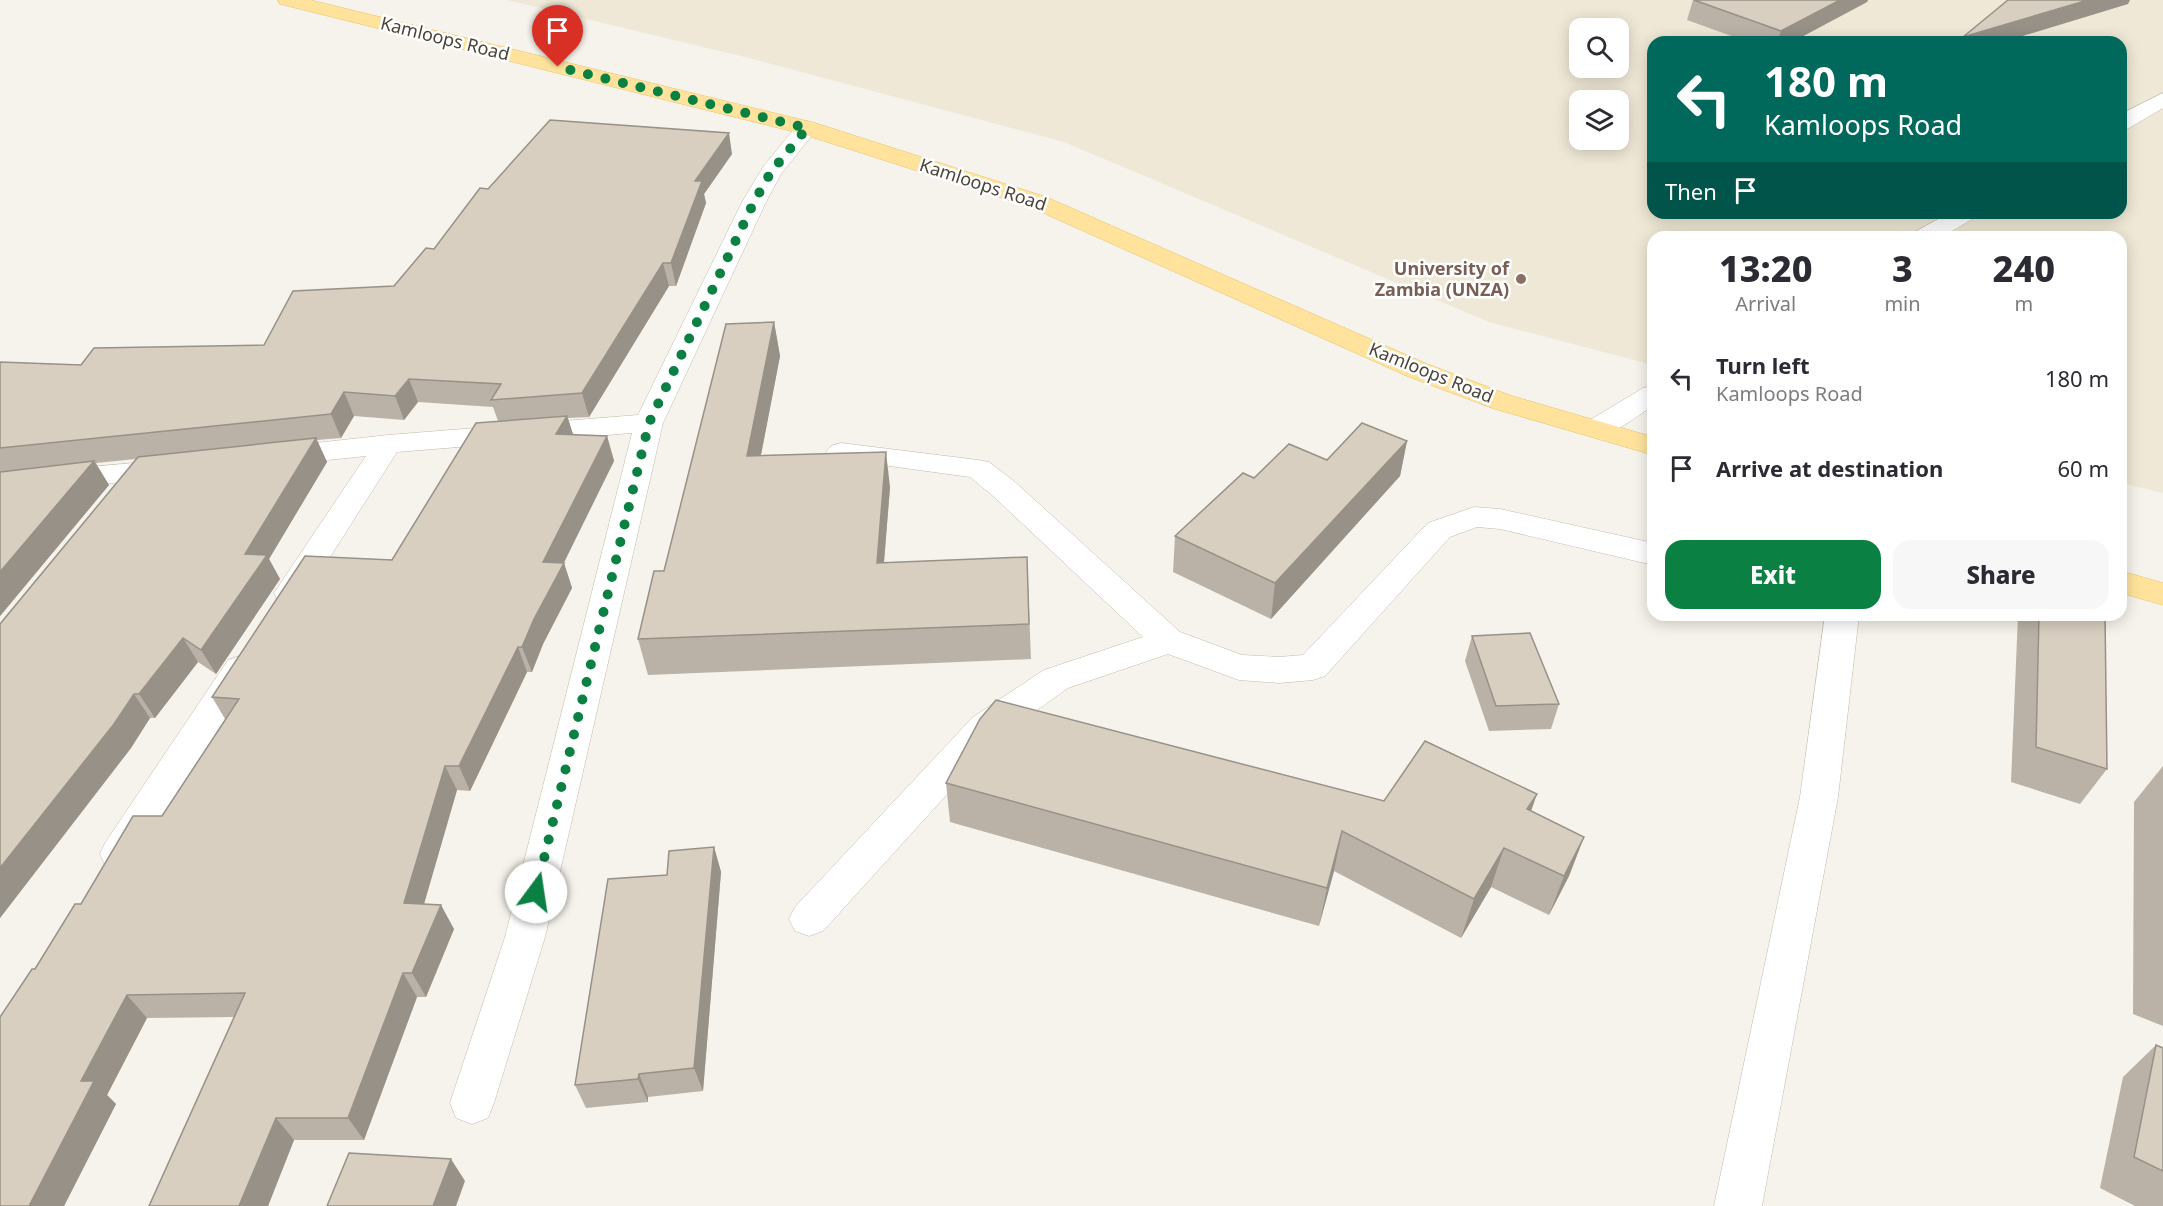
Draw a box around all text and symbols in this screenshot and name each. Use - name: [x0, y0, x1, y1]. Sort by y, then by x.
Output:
- pin: [532, 5, 583, 67]
- street label: Kamloops Road: [378, 10, 512, 66]
- icon: arrive: [541, 14, 574, 47]
- map controls: [1569, 18, 1629, 150]
- button: search: [1569, 18, 1629, 78]
- text: 180 m: [1764, 52, 1888, 109]
- icon: left: [1665, 60, 1743, 138]
- button: layers: [1569, 90, 1629, 150]
- text: Kamloops Road: [1764, 106, 1962, 143]
- street label: Kamloops Road: [917, 152, 1050, 216]
- icon: arrive: [1729, 174, 1762, 207]
- text: Then: [1665, 176, 1717, 206]
- text: 13:20: [1719, 244, 1812, 293]
- text: 3: [1892, 244, 1913, 293]
- text: 240: [1993, 244, 2055, 293]
- place label: University of Zambia (UNZA): [1375, 256, 1510, 301]
- marker: University of Zambia (UNZA): [1514, 272, 1528, 286]
- text: Arrival: [1735, 290, 1796, 317]
- text: min: [1884, 290, 1921, 317]
- text: m: [2014, 290, 2033, 317]
- street label: Kamloops Road: [1366, 336, 1497, 408]
- text: Turn left: [1716, 350, 1810, 380]
- icon: left: [1665, 362, 1698, 395]
- text: 180 m: [2045, 363, 2109, 393]
- text: Kamloops Road: [1716, 380, 1863, 407]
- icon: arrive: [1665, 452, 1698, 485]
- text: Arrive at destination: [1716, 453, 1943, 483]
- text: 60 m: [2058, 453, 2109, 483]
- button: Exit: [1665, 540, 1881, 609]
- button: Share: [1893, 540, 2109, 609]
- position arrow: [504, 860, 568, 924]

